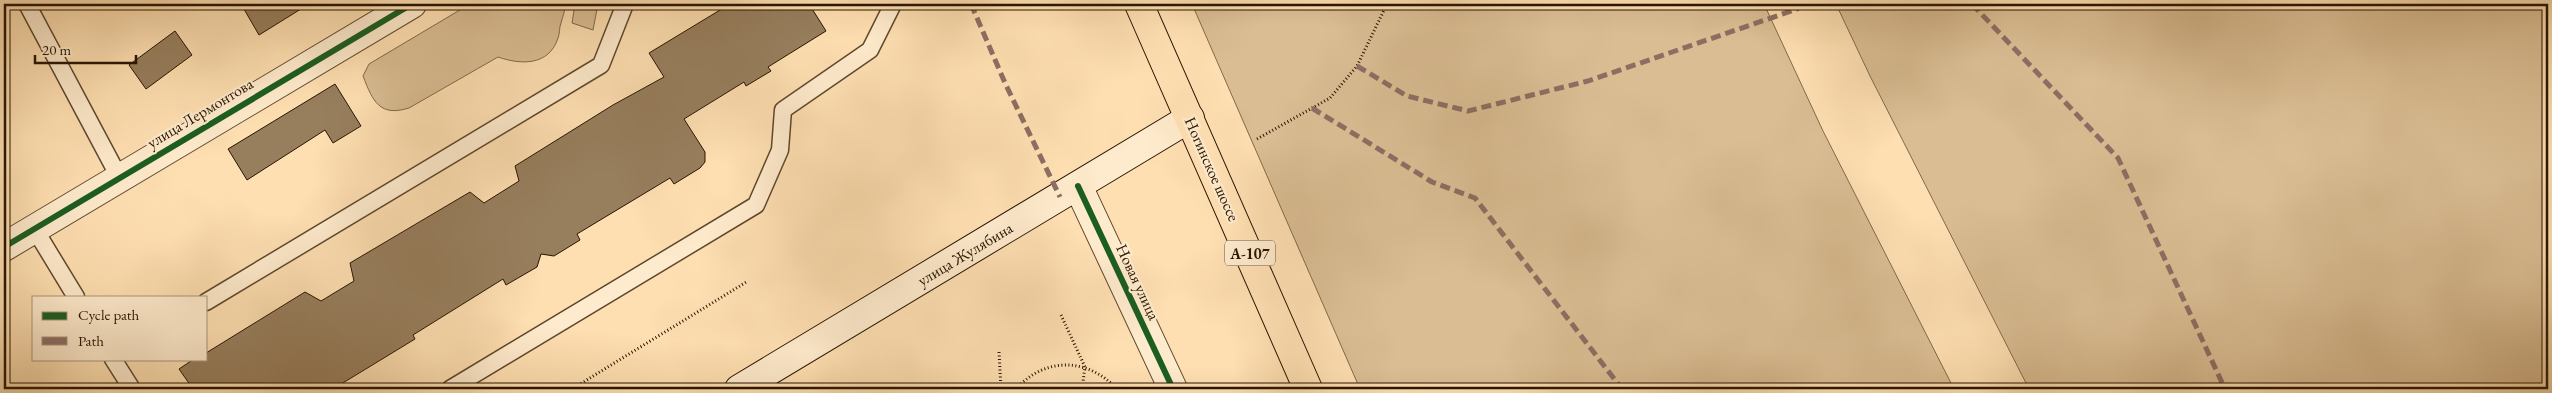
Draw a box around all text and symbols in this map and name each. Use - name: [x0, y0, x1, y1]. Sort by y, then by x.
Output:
- scale bar: [35, 32, 136, 64]
- text: 20 m: [42, 40, 71, 59]
- street label: улица Лермонтова: [143, 73, 257, 153]
- street label: Ногинское шоссе: [1180, 114, 1244, 224]
- street label: улица Жулябина: [913, 217, 1017, 291]
- road number: А-107: [1225, 240, 1275, 266]
- street label: Новая улица: [1111, 241, 1165, 324]
- legend: [32, 296, 208, 360]
- text: Cycle path: [78, 305, 140, 324]
- text: Path: [78, 331, 104, 350]

